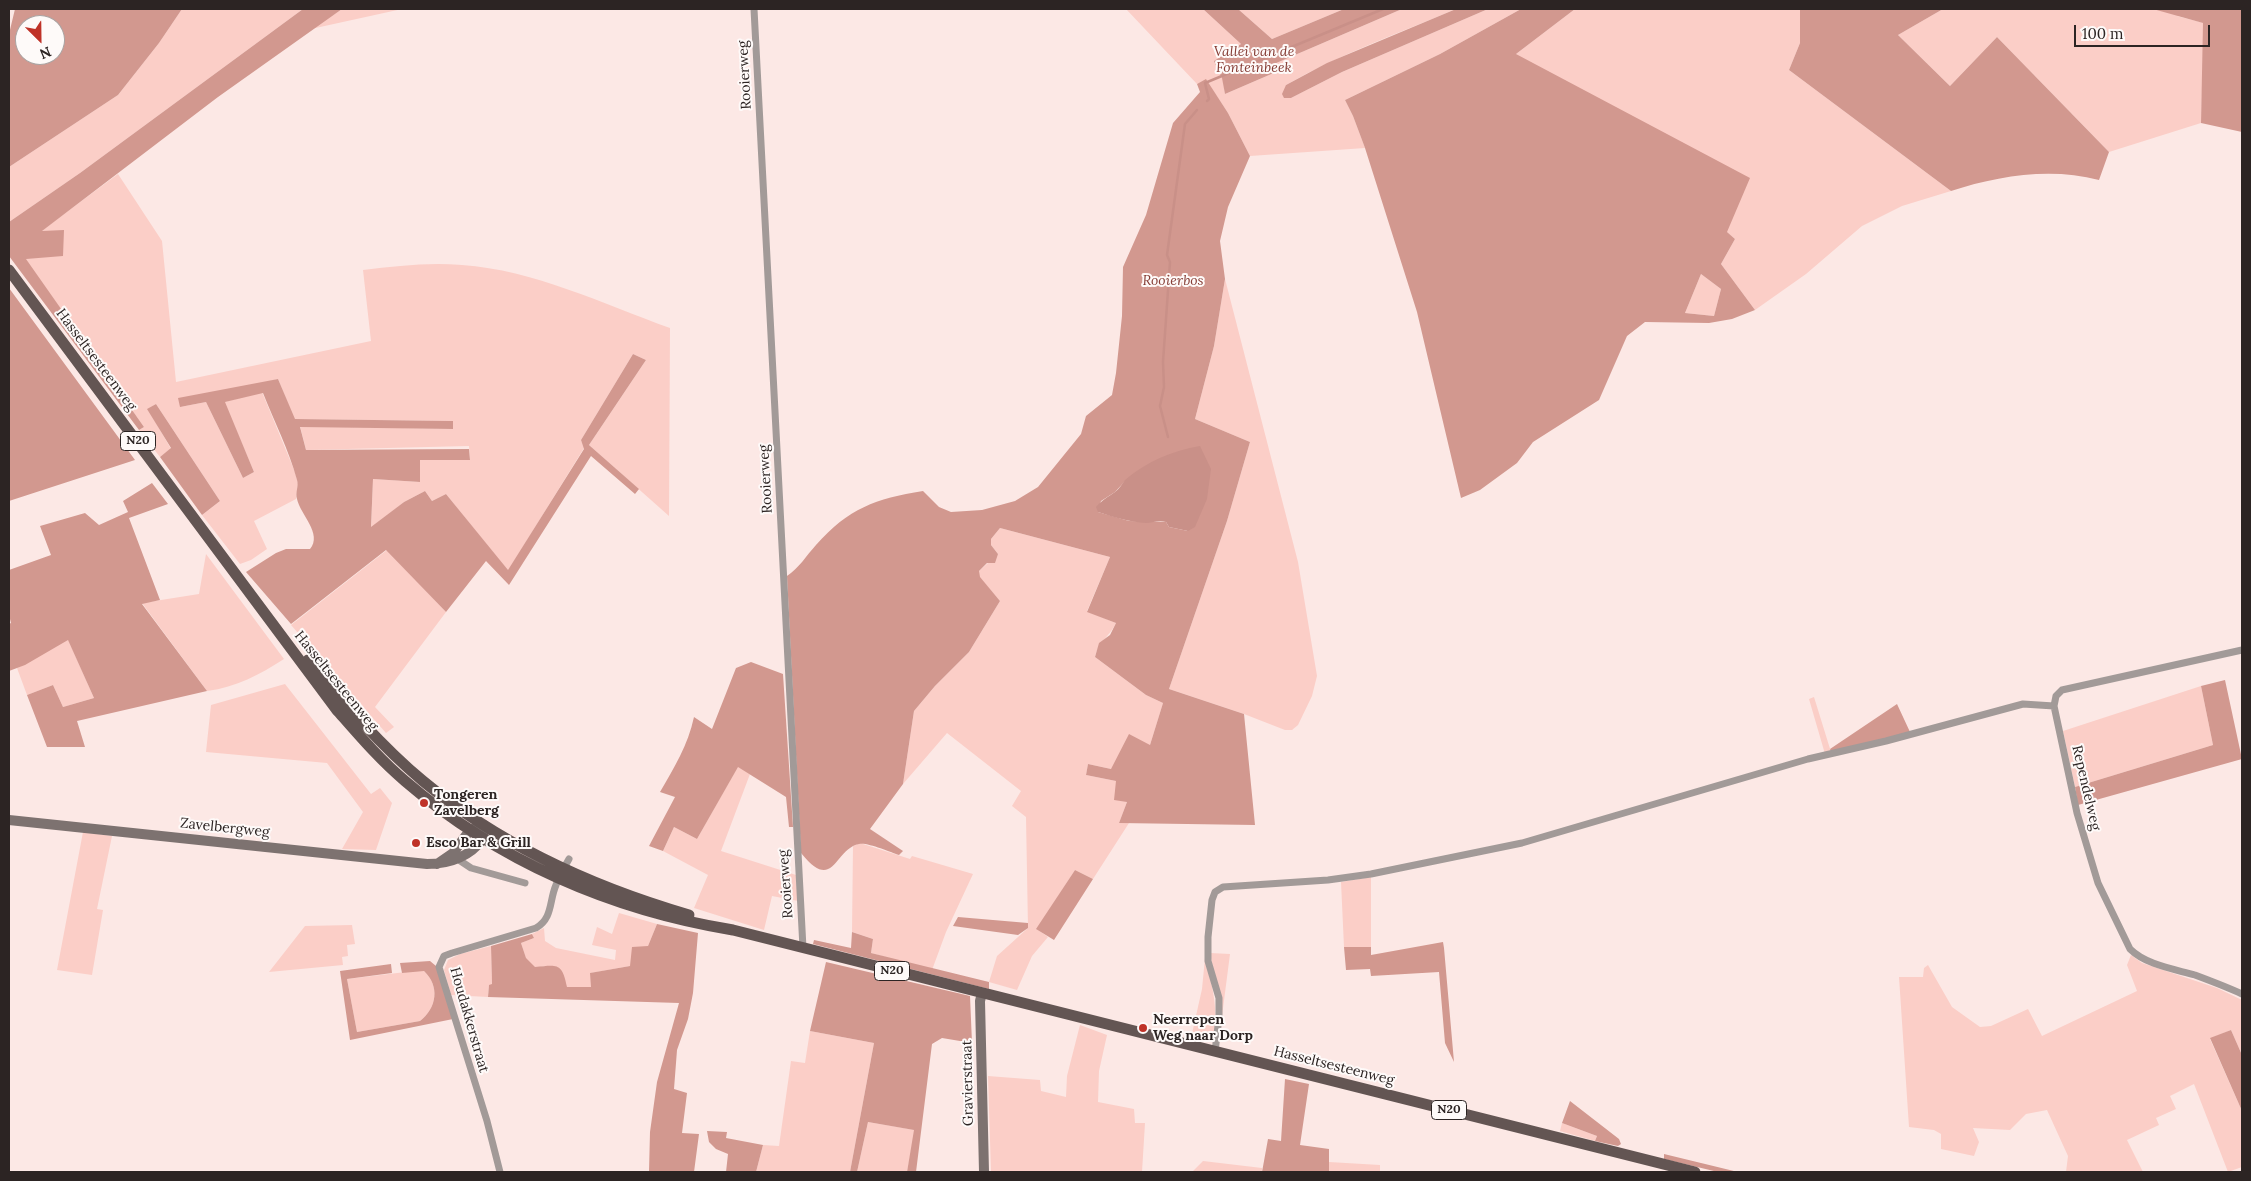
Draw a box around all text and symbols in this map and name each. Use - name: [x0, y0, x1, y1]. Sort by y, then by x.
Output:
- north arrow: [15, 15, 65, 65]
- scale bar: [2076, 15, 2212, 47]
- text: 100 m: [2082, 24, 2123, 43]
- street label: Rooierweg: [735, 40, 755, 110]
- text: N: [37, 42, 54, 63]
- park label: Vallei van de Fonteinbeek: [1214, 44, 1294, 76]
- park label: Rooierbos: [1142, 273, 1204, 289]
- street label: Hasseltsesteenweg: [52, 306, 140, 414]
- road number: N20: [120, 432, 156, 451]
- street label: Rooierweg: [756, 444, 776, 514]
- street label: Hasseltsesteenweg: [291, 628, 381, 734]
- street label: Rependelweg: [2068, 744, 2104, 832]
- place label: Tongeren Zavelberg: [434, 787, 499, 820]
- marker: Tongeren Zavelberg: [418, 797, 430, 809]
- street label: Zavelbergweg: [179, 815, 271, 841]
- place label: Esco Bar & Grill: [426, 835, 531, 851]
- marker: Esco Bar & Grill: [410, 837, 422, 849]
- street label: Rooierweg: [775, 849, 797, 919]
- road number: N20: [874, 961, 910, 980]
- street label: Houdakkerstraat: [446, 965, 492, 1075]
- place label: Neerrepen Weg naar Dorp: [1153, 1012, 1253, 1044]
- marker: Neerrepen Weg naar Dorp: [1137, 1022, 1149, 1034]
- street label: Gravierstraat: [959, 1040, 977, 1126]
- street label: Hasseltsesteenweg: [1272, 1043, 1396, 1089]
- road number: N20: [1432, 1100, 1466, 1120]

